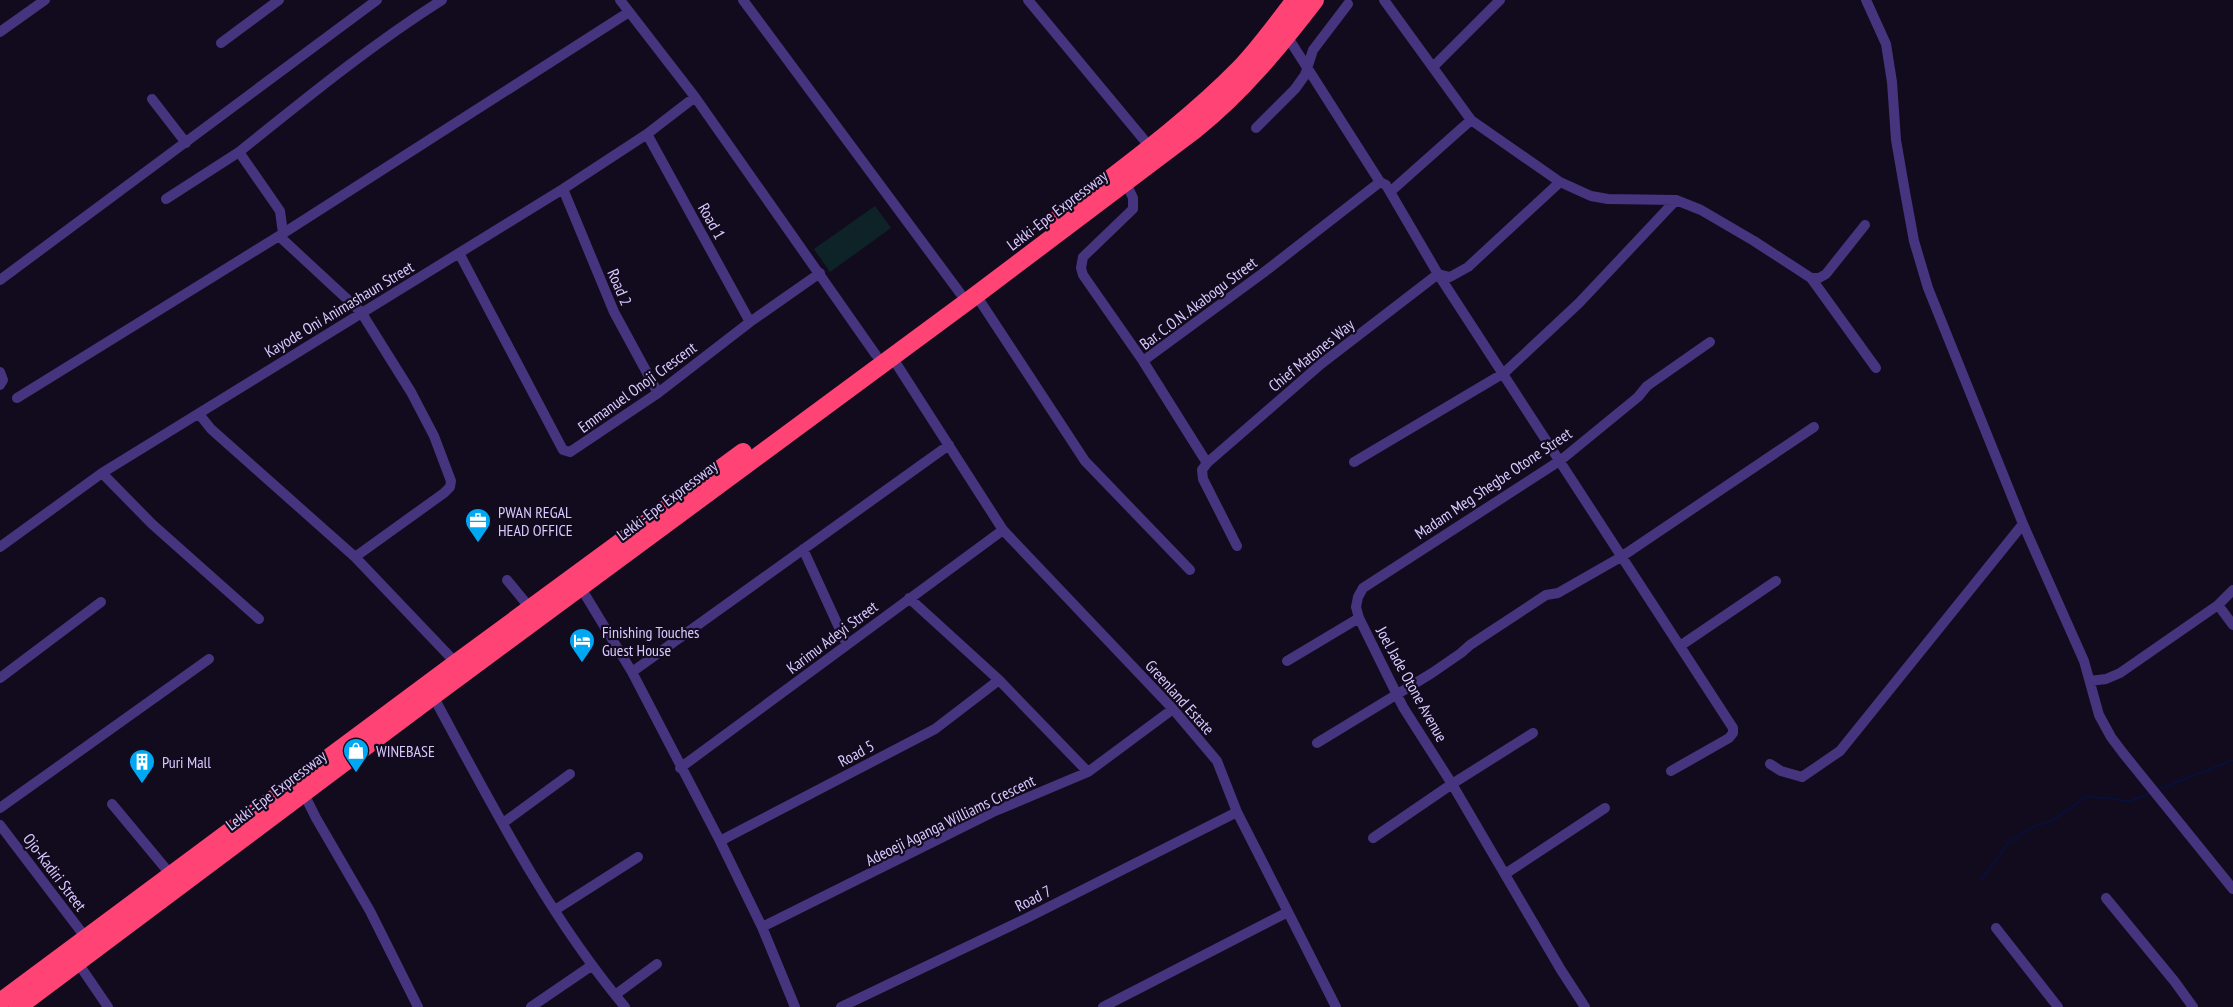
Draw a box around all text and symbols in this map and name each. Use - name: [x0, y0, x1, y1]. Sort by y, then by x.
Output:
- street label: Lekki-Epe Expressway: [1003, 166, 1111, 254]
- street label: Road 1: [694, 200, 730, 242]
- street label: Bar. C.O.N. Akabogu Street: [1135, 252, 1261, 354]
- street label: Kayode Oni Animashaun Street: [261, 256, 418, 361]
- street label: Road 2: [603, 266, 637, 308]
- street label: Chief Matones Way: [1264, 314, 1358, 396]
- street label: Emmanuel Onoji Crescent: [574, 337, 701, 437]
- street label: Madam Meg Shegbe Otone Street: [1411, 423, 1576, 543]
- street label: Lekki-Epe Expressway: [613, 456, 721, 544]
- place label: PWAN REGAL HEAD OFFICE: [498, 502, 573, 540]
- office icon: PWAN REGAL HEAD OFFICE: [463, 506, 493, 544]
- street label: Karimu Adeyi Street: [782, 596, 882, 678]
- place label: Finishing Touches Guest House: [602, 622, 700, 660]
- street label: Joel Jade Otone Avenue: [1372, 622, 1452, 745]
- hotel icon: Finishing Touches Guest House: [567, 626, 597, 664]
- street label: Greenland Estate: [1141, 655, 1219, 739]
- street label: Road 5: [835, 735, 877, 771]
- shop icon: WINEBASE: [341, 736, 371, 774]
- place label: WINEBASE: [376, 741, 435, 761]
- street label: Lekki-Epe Expressway: [222, 746, 330, 834]
- building icon: Puri Mall: [127, 747, 157, 785]
- place label: Puri Mall: [162, 752, 211, 772]
- street label: Adeoeji Aganga Williams Crescent: [862, 770, 1039, 870]
- street label: Ojo-Kadiri Street: [19, 829, 91, 915]
- street label: Road 7: [1012, 880, 1054, 916]

